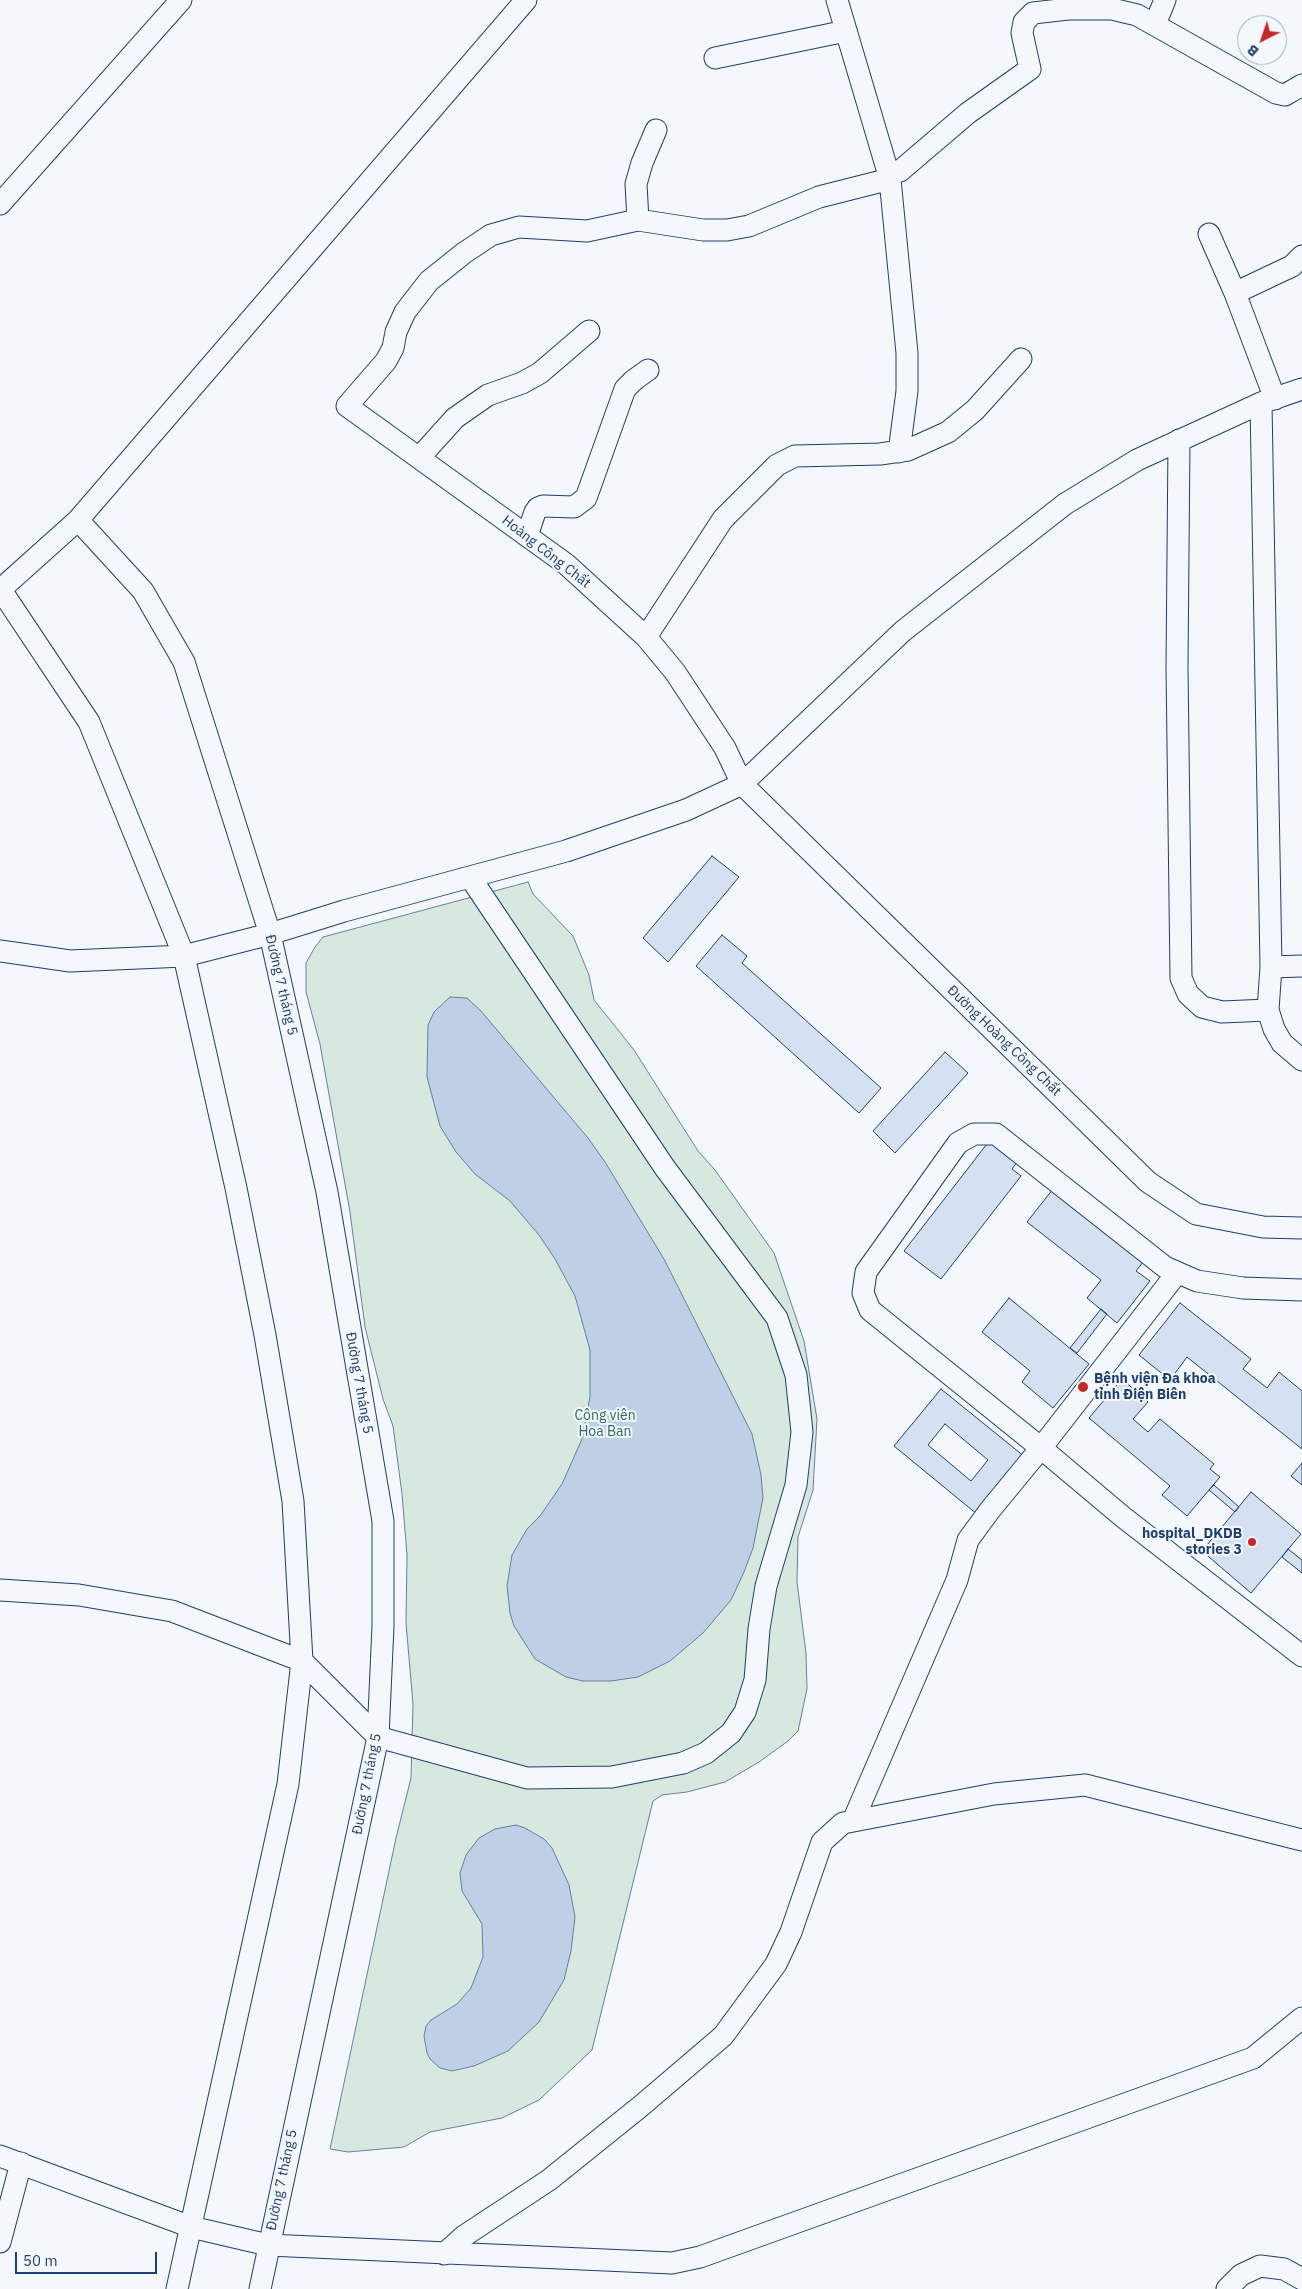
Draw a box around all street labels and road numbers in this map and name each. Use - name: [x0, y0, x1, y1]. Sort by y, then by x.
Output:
- street label: Hoàng Công Chất: [498, 512, 594, 592]
- street label: Đường 7 tháng 5: [261, 933, 301, 1037]
- street label: Đường Hoàng Công Chất: [944, 982, 1064, 1100]
- street label: Đường 7 tháng 5: [342, 1331, 376, 1435]
- street label: Đường 7 tháng 5: [349, 1732, 385, 1836]
- street label: Đường 7 tháng 5: [263, 2128, 301, 2232]

